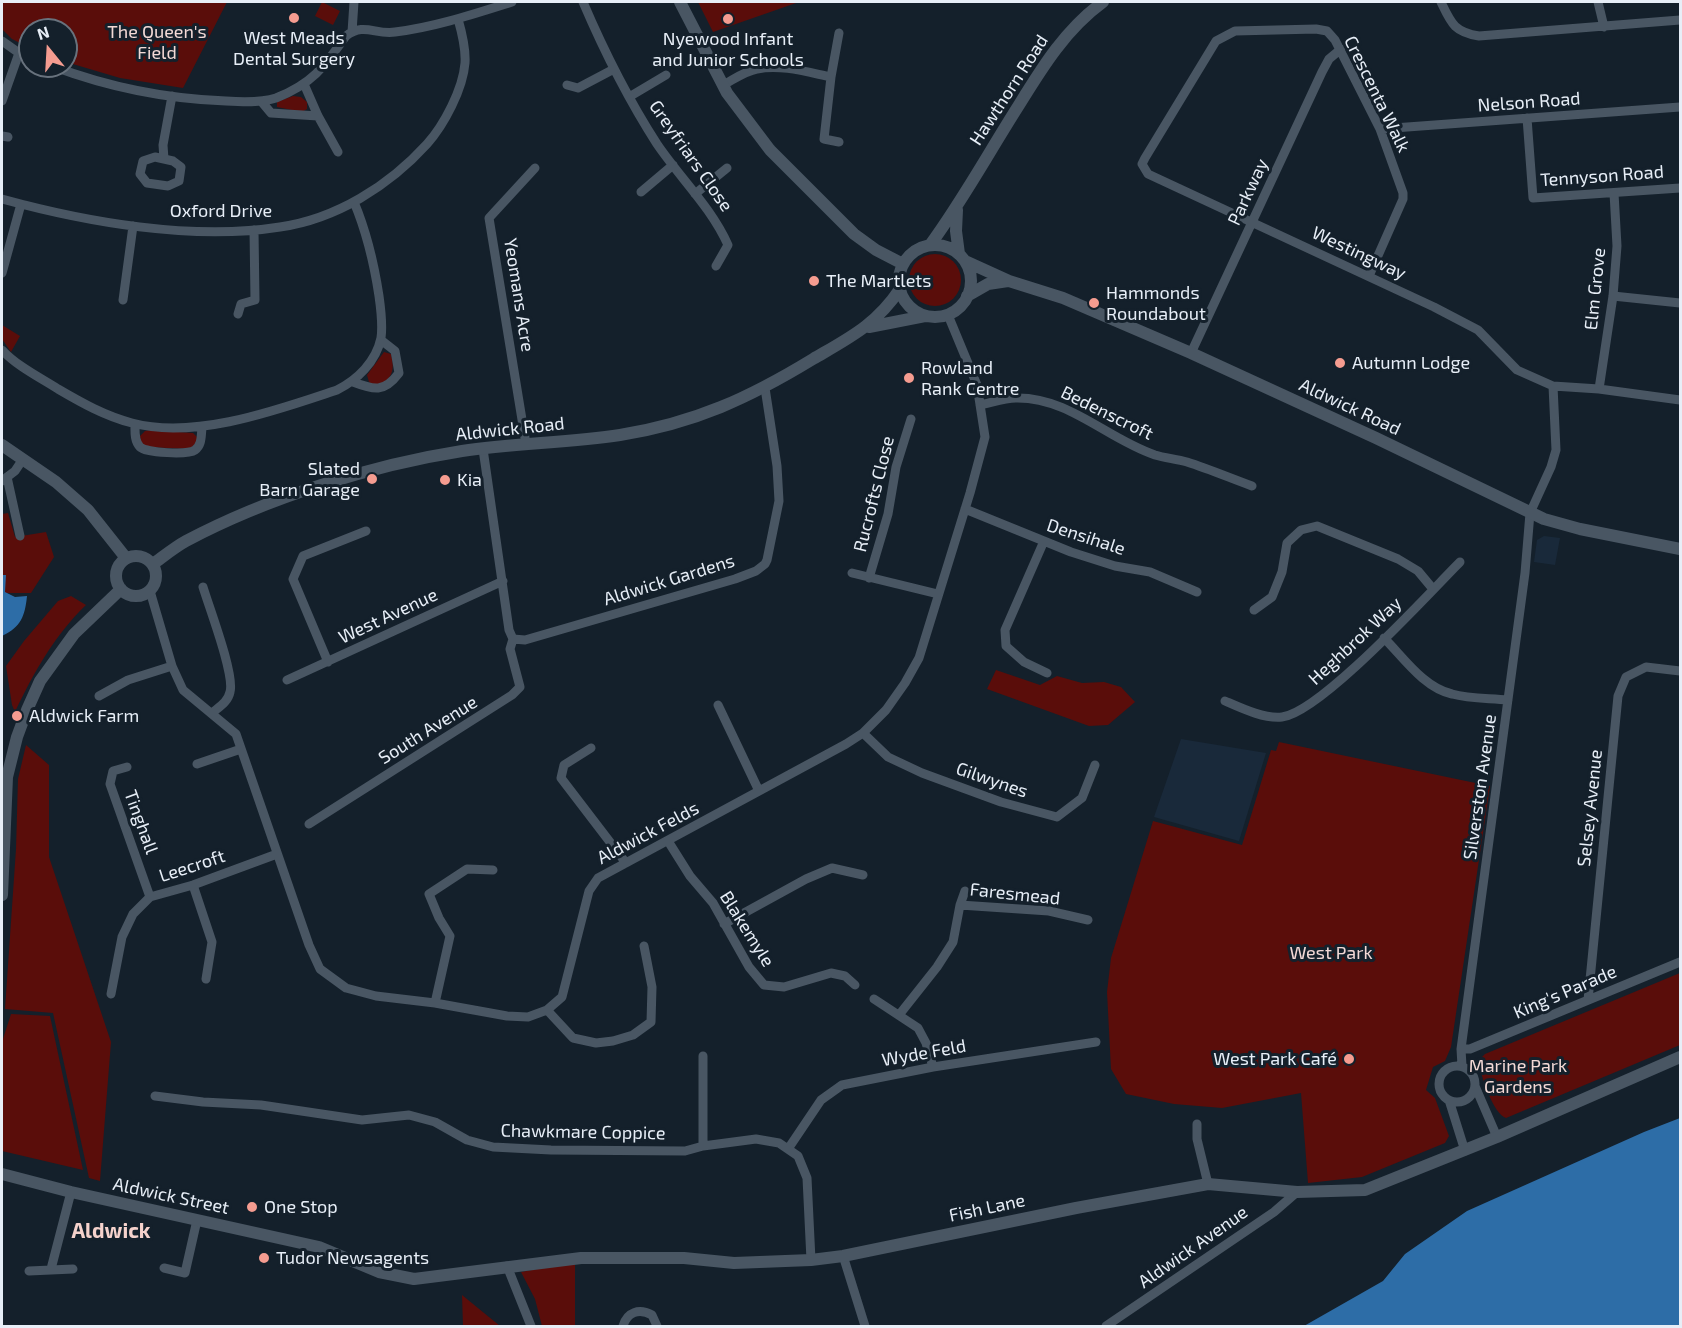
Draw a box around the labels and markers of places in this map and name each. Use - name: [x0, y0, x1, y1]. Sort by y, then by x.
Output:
- marker: West Meads Dental Surgery: [287, 11, 301, 25]
- marker: Nyewood Infant and Junior Schools: [721, 12, 735, 26]
- place label: West Meads Dental Surgery: [233, 27, 355, 70]
- place label: Nyewood Infant and Junior Schools: [652, 28, 804, 70]
- place label: The Martlets: [826, 270, 931, 292]
- marker: The Martlets: [807, 274, 821, 288]
- place label: Hammonds Roundabout: [1106, 282, 1206, 324]
- marker: Hammonds Roundabout: [1087, 296, 1101, 310]
- place label: Autumn Lodge: [1352, 352, 1470, 374]
- marker: Autumn Lodge: [1333, 356, 1347, 370]
- place label: Rowland Rank Centre: [921, 357, 1020, 400]
- marker: Rowland Rank Centre: [902, 371, 916, 385]
- place label: Slated Barn Garage: [259, 458, 360, 500]
- place label: Kia: [457, 469, 482, 491]
- marker: Slated Barn Garage: [365, 472, 379, 486]
- marker: Kia: [438, 473, 452, 487]
- place label: Aldwick Farm: [29, 705, 139, 727]
- marker: Aldwick Farm: [10, 709, 24, 723]
- place label: West Park Café: [1213, 1048, 1337, 1070]
- marker: West Park Café: [1342, 1052, 1356, 1066]
- place label: One Stop: [264, 1196, 338, 1218]
- marker: One Stop: [245, 1200, 259, 1214]
- place label: Tudor Newsagents: [276, 1247, 429, 1269]
- marker: Tudor Newsagents: [257, 1251, 271, 1265]

